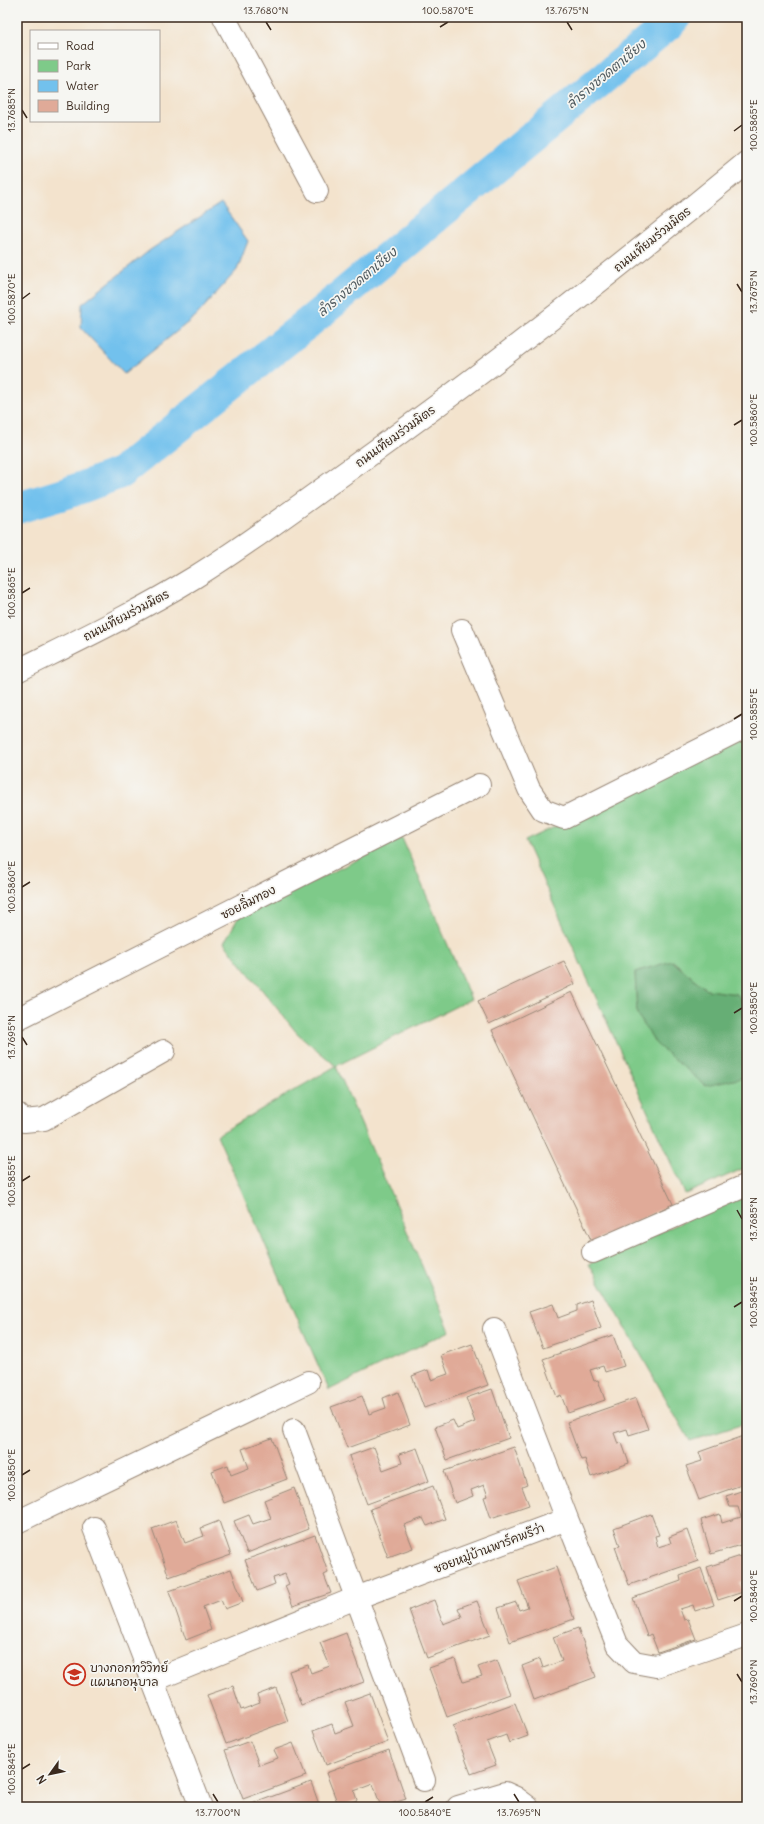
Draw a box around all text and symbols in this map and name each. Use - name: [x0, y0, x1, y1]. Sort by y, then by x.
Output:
- text: 13.7680°N: [244, 4, 288, 17]
- text: 100.5870°E: [422, 4, 474, 17]
- text: 13.7675°N: [545, 4, 589, 17]
- legend: [30, 30, 160, 122]
- water label: ลำรางชวดตาเชียง: [563, 35, 651, 112]
- text: Road: [66, 38, 94, 53]
- text: Park: [66, 58, 91, 73]
- text: Water: [66, 78, 99, 93]
- text: 13.7685°N: [5, 88, 18, 132]
- text: Building: [66, 98, 110, 113]
- text: 100.5865°E: [747, 99, 760, 151]
- street label: ถนนเทียมร่วมมิตร: [610, 203, 694, 275]
- water label: ลำรางชวดตาเชียง: [314, 243, 402, 320]
- text: 13.7675°N: [747, 270, 760, 314]
- text: 100.5870°E: [5, 273, 18, 325]
- text: 100.5860°E: [747, 394, 760, 446]
- street label: ถนนเทียมร่วมมิตร: [352, 402, 438, 470]
- text: 100.5865°E: [5, 567, 18, 619]
- street label: ถนนเทียมร่วมมิตร: [80, 586, 172, 644]
- text: 100.5855°E: [747, 688, 760, 740]
- text: 100.5860°E: [5, 861, 18, 913]
- street label: ซอยลิ่มทอง: [217, 879, 278, 922]
- text: 100.5850°E: [747, 982, 760, 1034]
- text: 13.7695°N: [5, 1015, 18, 1059]
- text: 100.5855°E: [5, 1155, 18, 1207]
- text: 13.7685°N: [747, 1197, 760, 1241]
- text: 100.5845°E: [747, 1276, 760, 1328]
- text: 100.5850°E: [5, 1449, 18, 1501]
- street label: ซอยหมู่บ้านพาร์คพรีว่า: [432, 1520, 547, 1578]
- text: 100.5840°E: [747, 1570, 760, 1622]
- place label: บางกอกทวิวิทย์ แผนกอนุบาล: [90, 1660, 168, 1691]
- text: 13.7690°N: [747, 1660, 760, 1704]
- school or university icon: บางกอกทวิวิทย์ แผนกอนุบาล: [61, 1661, 87, 1687]
- text: 100.5845°E: [5, 1743, 18, 1795]
- north arrow: [30, 1754, 70, 1794]
- text: N: [34, 1772, 50, 1786]
- text: 13.7700°N: [196, 1806, 240, 1819]
- text: 100.5840°E: [399, 1806, 451, 1819]
- text: 13.7695°N: [497, 1806, 541, 1819]

